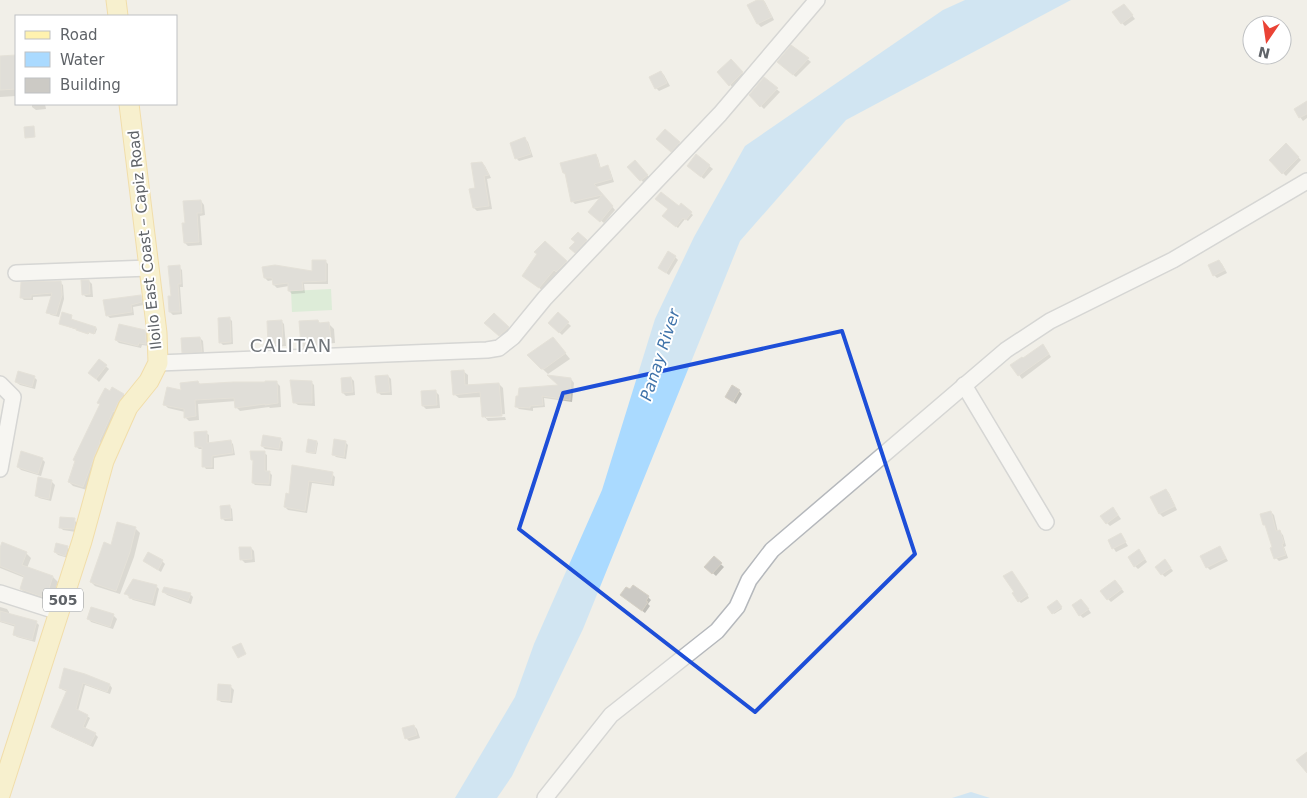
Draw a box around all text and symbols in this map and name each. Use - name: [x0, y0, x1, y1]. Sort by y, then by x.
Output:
- legend: [15, 15, 178, 105]
- north arrow: [1242, 15, 1292, 65]
- text: Road: [60, 26, 98, 44]
- text: N: [1257, 44, 1272, 62]
- text: Water: [60, 51, 105, 69]
- text: Building: [60, 76, 121, 94]
- street label: Iloilo East Coast – Capiz Road: [125, 129, 165, 351]
- water label: Panay River: [636, 305, 684, 403]
- district label: CALITAN: [250, 335, 332, 356]
- road number: 505: [43, 588, 83, 612]

